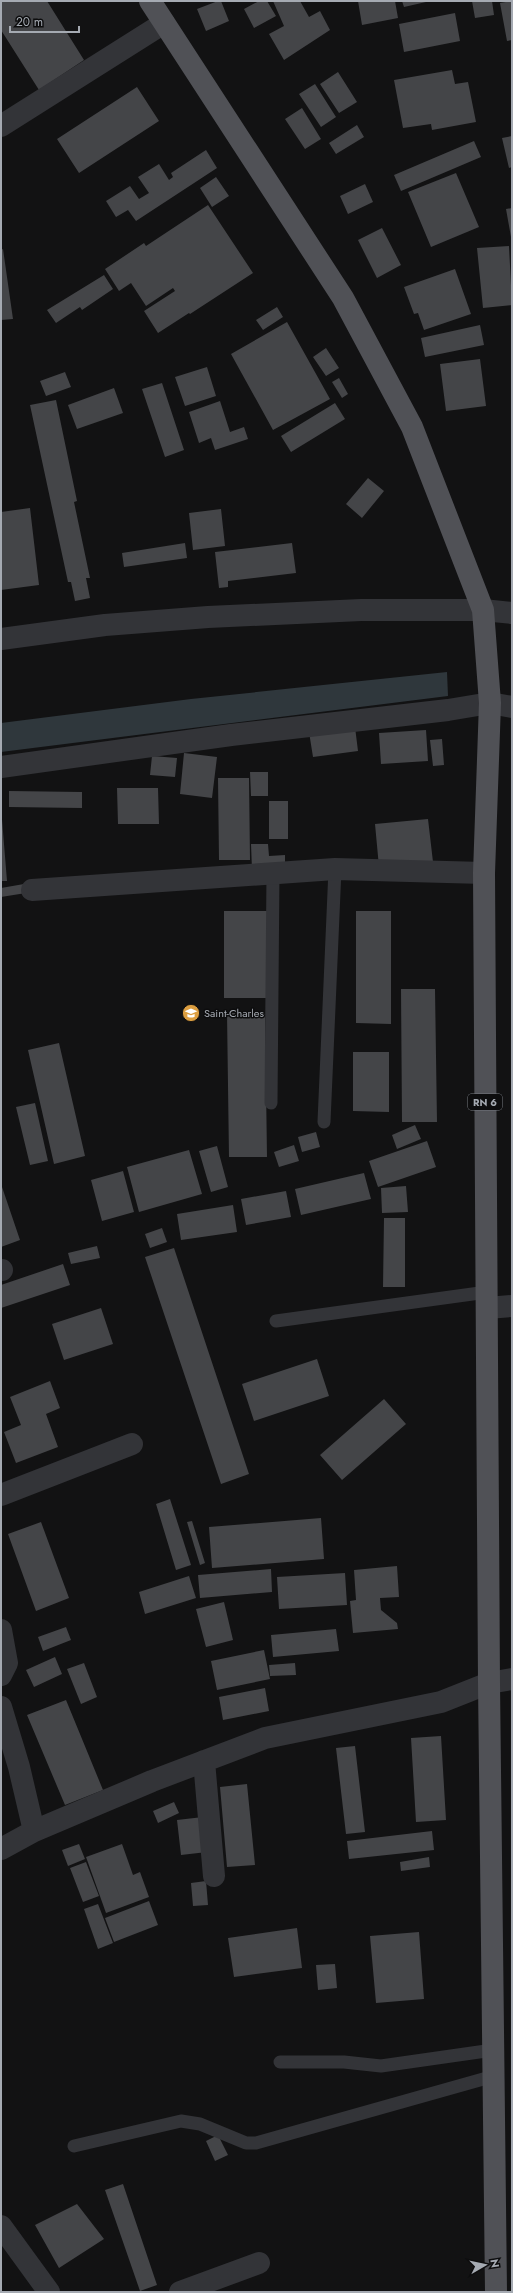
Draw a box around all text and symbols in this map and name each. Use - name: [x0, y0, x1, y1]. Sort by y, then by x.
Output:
- scale bar: [10, 8, 79, 34]
- text: 20 m: [16, 13, 43, 31]
- school or university icon: Saint-Charles: [181, 1003, 201, 1023]
- place label: Saint-Charles: [204, 1005, 264, 1021]
- road number: RN 6: [468, 1094, 502, 1110]
- north arrow: [465, 2245, 505, 2285]
- text: N: [486, 2258, 503, 2269]

